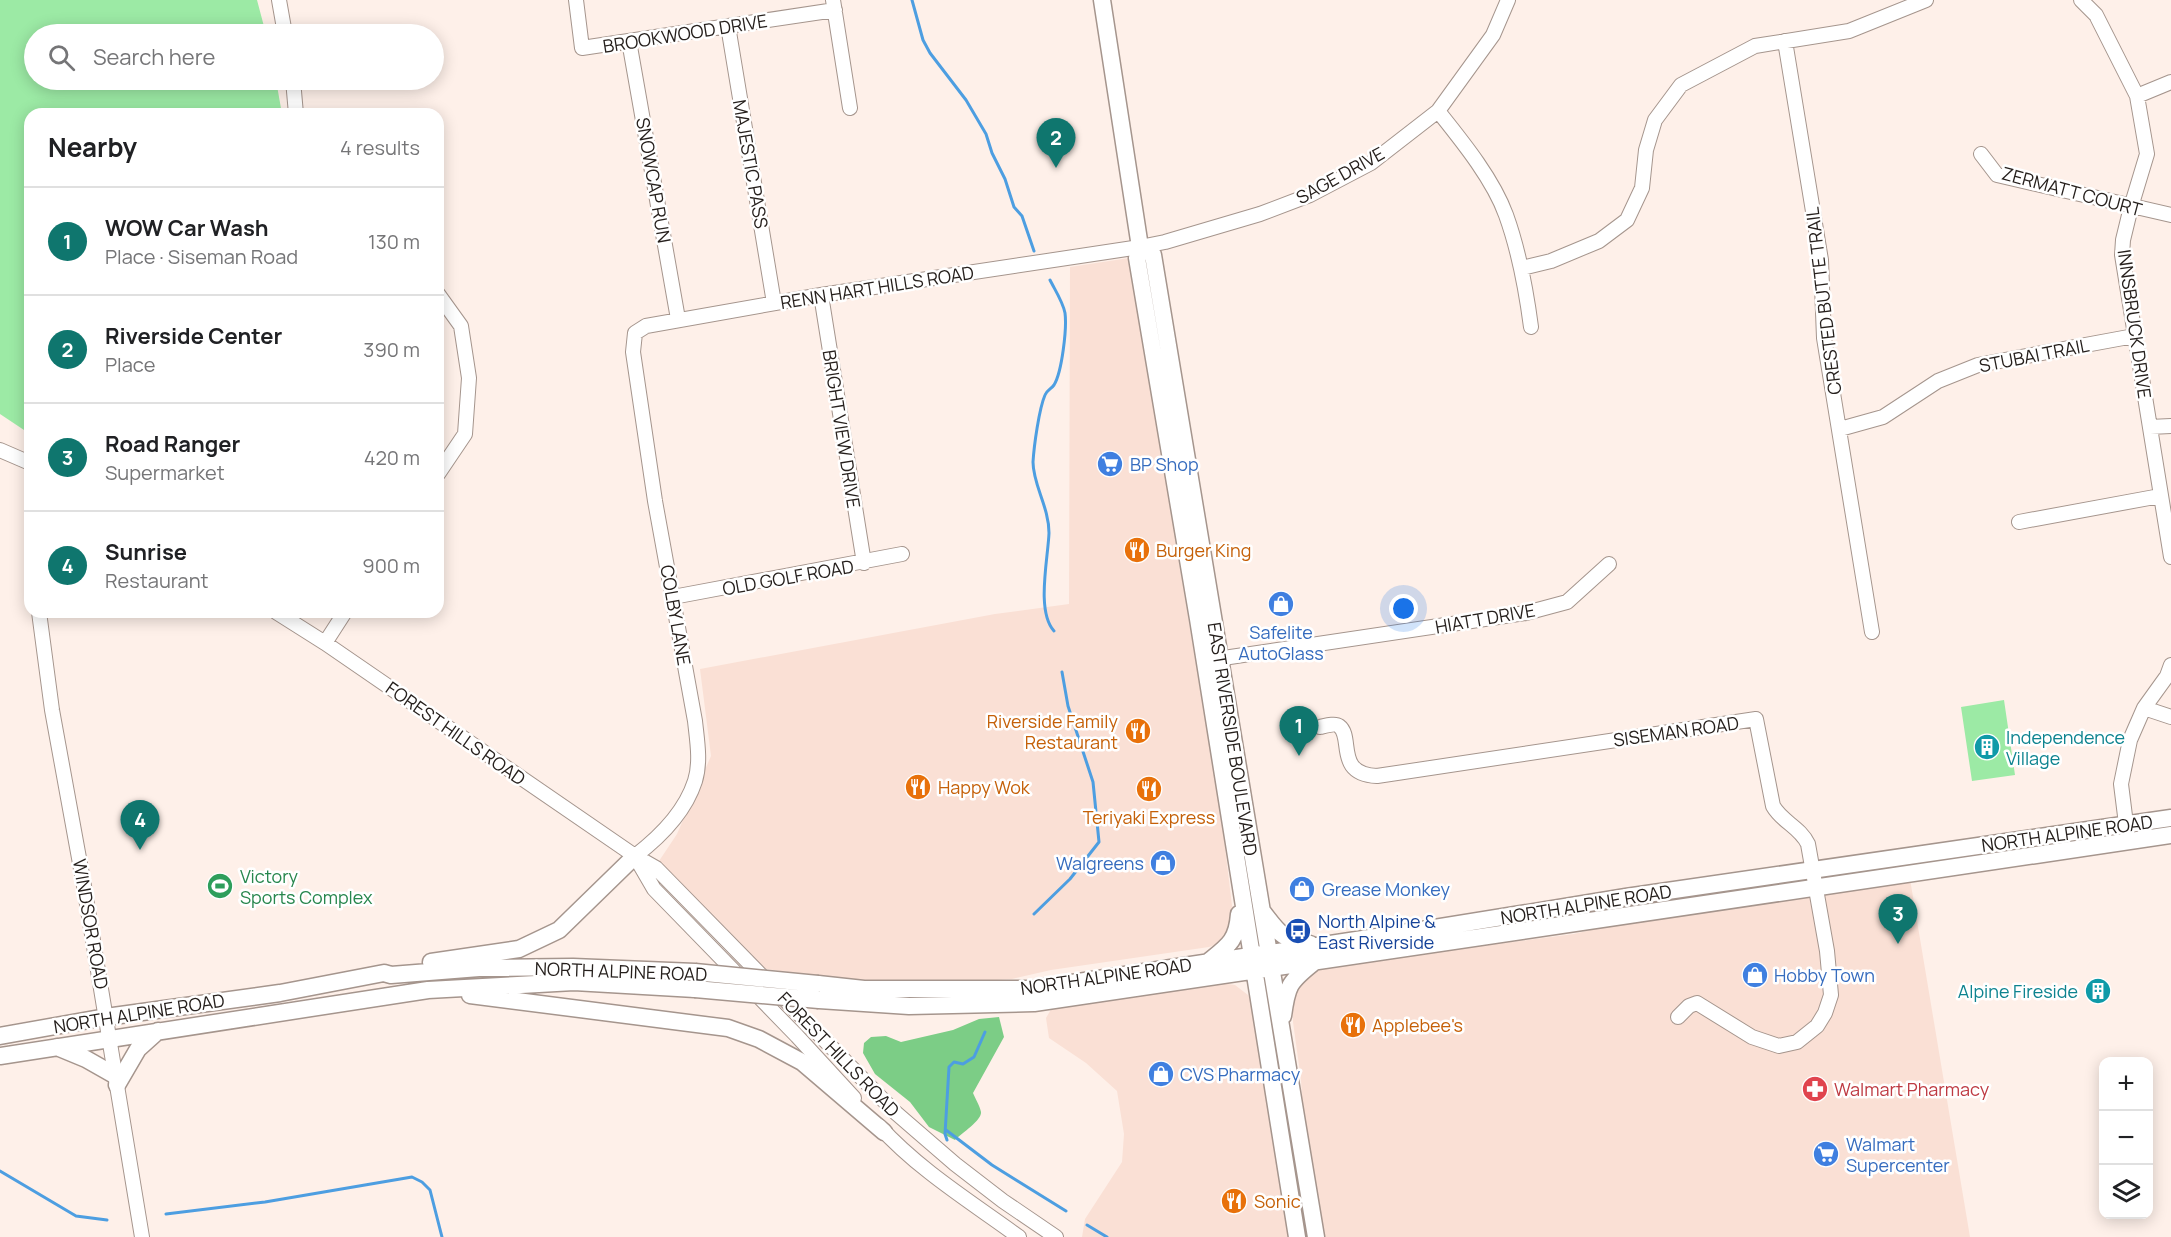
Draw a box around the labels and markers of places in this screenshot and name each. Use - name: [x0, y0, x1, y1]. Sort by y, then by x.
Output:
- pin: 2: [1036, 118, 1076, 168]
- supermarket icon: BP Shop: [1095, 449, 1125, 479]
- place label: BP Shop: [1130, 452, 1199, 476]
- restaurant icon: Burger King: [1122, 535, 1152, 565]
- place label: Burger King: [1156, 538, 1251, 562]
- shop icon: Safelite AutoGlass: [1266, 589, 1296, 619]
- place label: Safelite AutoGlass: [1238, 620, 1324, 665]
- pin: 1: [1280, 706, 1318, 756]
- place label: Riverside Family Restaurant: [987, 709, 1119, 754]
- restaurant icon: Riverside Family Restaurant: [1123, 716, 1153, 746]
- place label: Independence Village: [2006, 725, 2125, 770]
- building icon: Independence Village: [1972, 732, 2002, 762]
- restaurant icon: Happy Wok: [903, 772, 933, 802]
- restaurant icon: Teriyaki Express: [1134, 774, 1164, 804]
- place label: Happy Wok: [938, 775, 1031, 799]
- pin: 4: [120, 800, 160, 850]
- place label: Teriyaki Express: [1083, 805, 1215, 829]
- shop icon: Walgreens: [1148, 848, 1178, 878]
- place label: Walgreens: [1056, 851, 1144, 875]
- place label: Victory Sports Complex: [240, 864, 373, 909]
- sports icon: Victory Sports Complex: [205, 871, 235, 901]
- shop icon: Grease Monkey: [1287, 874, 1317, 904]
- place label: Grease Monkey: [1322, 877, 1450, 901]
- pin: 3: [1878, 894, 1918, 944]
- place label: North Alpine & East Riverside: [1318, 909, 1436, 954]
- bus stop icon: North Alpine & East Riverside: [1283, 916, 1313, 946]
- shop icon: Hobby Town: [1740, 960, 1770, 990]
- place label: Hobby Town: [1774, 963, 1875, 987]
- building icon: Alpine Fireside: [2083, 976, 2113, 1006]
- place label: Alpine Fireside: [1958, 979, 2078, 1003]
- restaurant icon: Applebee's: [1338, 1010, 1368, 1040]
- place label: Applebee's: [1372, 1013, 1463, 1037]
- shop icon: CVS Pharmacy: [1146, 1059, 1176, 1089]
- place label: CVS Pharmacy: [1180, 1062, 1301, 1086]
- pharmacy icon: Walmart Pharmacy: [1800, 1074, 1830, 1104]
- place label: Walmart Pharmacy: [1834, 1077, 1990, 1101]
- place label: Walmart Supercenter: [1846, 1132, 1950, 1177]
- supermarket icon: Walmart Supercenter: [1811, 1139, 1841, 1169]
- restaurant icon: Sonic: [1219, 1186, 1249, 1216]
- place label: Sonic: [1254, 1189, 1301, 1213]

